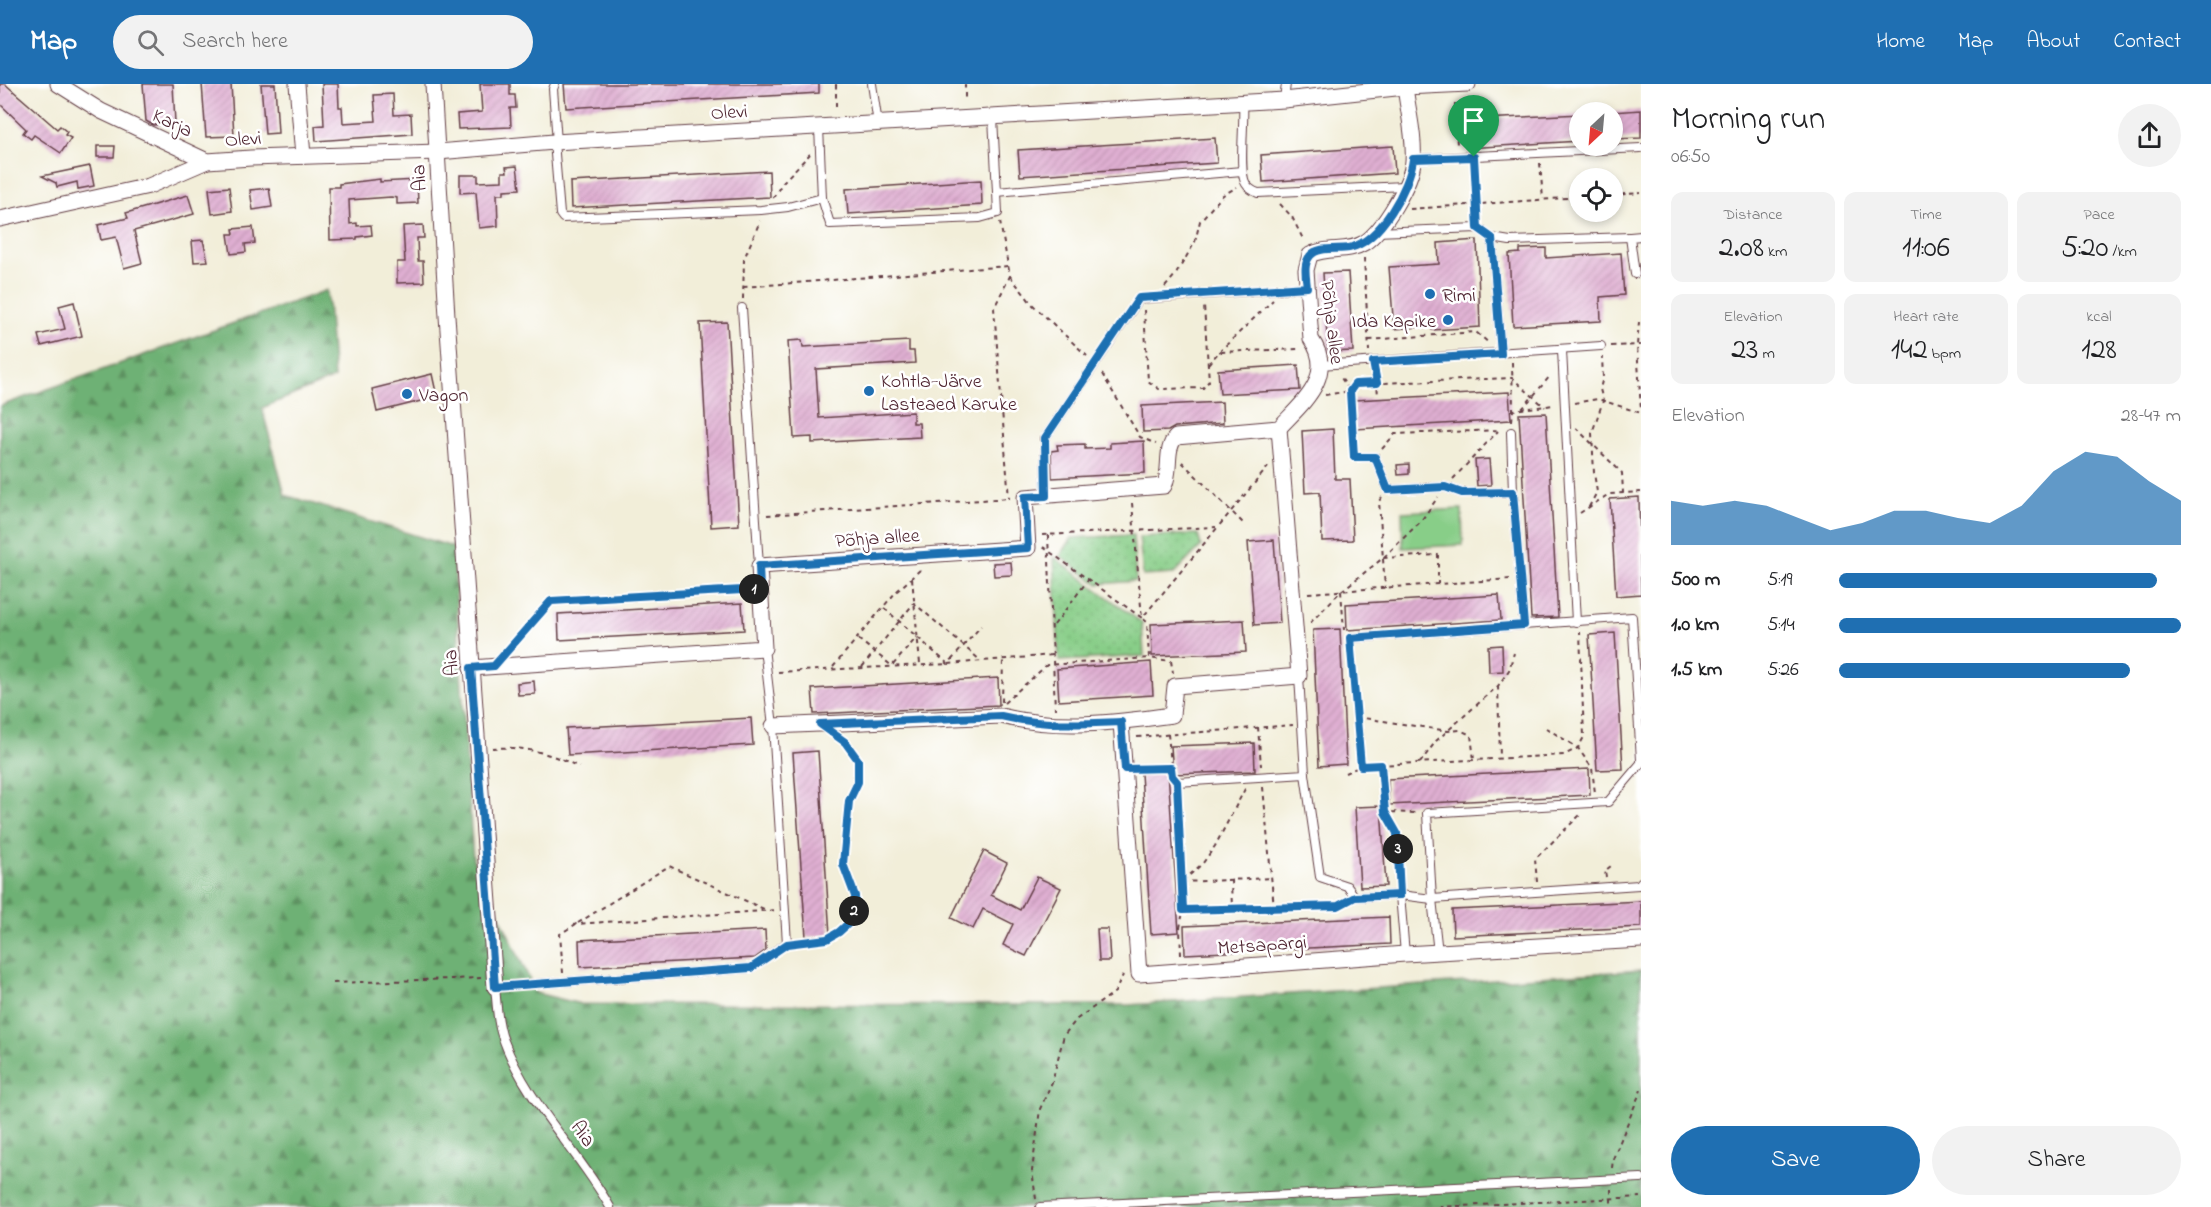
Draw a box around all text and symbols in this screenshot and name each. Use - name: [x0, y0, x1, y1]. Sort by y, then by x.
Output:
- search box: [113, 15, 533, 69]
- text: Map: [30, 22, 77, 63]
- icon: search: [134, 26, 167, 59]
- text: Search here: [182, 26, 288, 58]
- text: Home: [1876, 27, 1925, 57]
- text: Map: [1958, 27, 1993, 57]
- text: About: [2026, 27, 2080, 57]
- text: Contact: [2113, 27, 2181, 57]
- pin: [1448, 95, 1499, 157]
- text: Morning run: [1671, 96, 1825, 144]
- street label: Olevi: [710, 98, 748, 129]
- street label: Karja: [147, 102, 197, 146]
- north arrow: [1569, 102, 1623, 156]
- map controls: [1569, 102, 1623, 222]
- icon: arrive: [1457, 104, 1490, 137]
- button: share: [2118, 104, 2181, 167]
- street label: Olevi: [224, 125, 263, 156]
- text: 06:50: [1671, 143, 1710, 172]
- street label: Aia: [405, 164, 436, 192]
- button: locate: [1569, 168, 1623, 222]
- text: Distance: [1724, 203, 1782, 227]
- text: Time: [1910, 203, 1942, 227]
- text: Pace: [2083, 203, 2115, 227]
- text: 2.08: [1719, 227, 1764, 271]
- text: 11:06: [1902, 227, 1950, 271]
- text: 5:20: [2061, 227, 2109, 271]
- text: km: [1764, 240, 1787, 264]
- text: /km: [2109, 240, 2137, 264]
- street label: Põhja allee: [1311, 278, 1350, 366]
- place label: Rimi: [1442, 282, 1476, 311]
- marker: Rimi: [1423, 287, 1437, 301]
- text: Elevation: [1724, 305, 1782, 329]
- text: Heart rate: [1893, 305, 1959, 329]
- text: kcal: [2086, 305, 2112, 329]
- place label: Ida Kapike: [1352, 308, 1436, 337]
- marker: Ida Kapike: [1441, 313, 1455, 327]
- text: 23: [1731, 329, 1758, 373]
- text: 142: [1891, 329, 1928, 373]
- text: 128: [2081, 329, 2117, 373]
- text: m: [1758, 342, 1775, 366]
- text: bpm: [1928, 342, 1961, 366]
- place label: Kohtla-Järve Lasteaed Karuke: [881, 368, 1017, 420]
- place label: Vagon: [418, 382, 469, 412]
- marker: Kohtla-Järve Lasteaed Karuke: [862, 384, 876, 398]
- marker: Vagon: [400, 387, 414, 401]
- text: Elevation: [1671, 402, 1745, 431]
- text: 28–47 m: [2121, 402, 2181, 431]
- street label: Põhja allee: [834, 522, 921, 557]
- text: 500 m: [1671, 566, 1720, 595]
- text: 5:19: [1767, 566, 1793, 595]
- pin: 1: [739, 574, 769, 604]
- text: 1: [751, 577, 757, 601]
- text: 1.0 km: [1671, 611, 1719, 640]
- text: 5:14: [1767, 611, 1795, 640]
- street label: Aia: [437, 648, 468, 677]
- text: 1.5 km: [1671, 656, 1722, 685]
- text: 5:26: [1767, 656, 1799, 685]
- pin: 3: [1383, 834, 1413, 864]
- text: 3: [1395, 837, 1401, 861]
- pin: 2: [839, 896, 869, 926]
- text: 2: [850, 899, 858, 923]
- street label: Metsapargi: [1217, 929, 1308, 965]
- street label: Aia: [562, 1115, 602, 1154]
- button: Save: [1671, 1126, 1920, 1195]
- button: Share: [1932, 1126, 2181, 1195]

